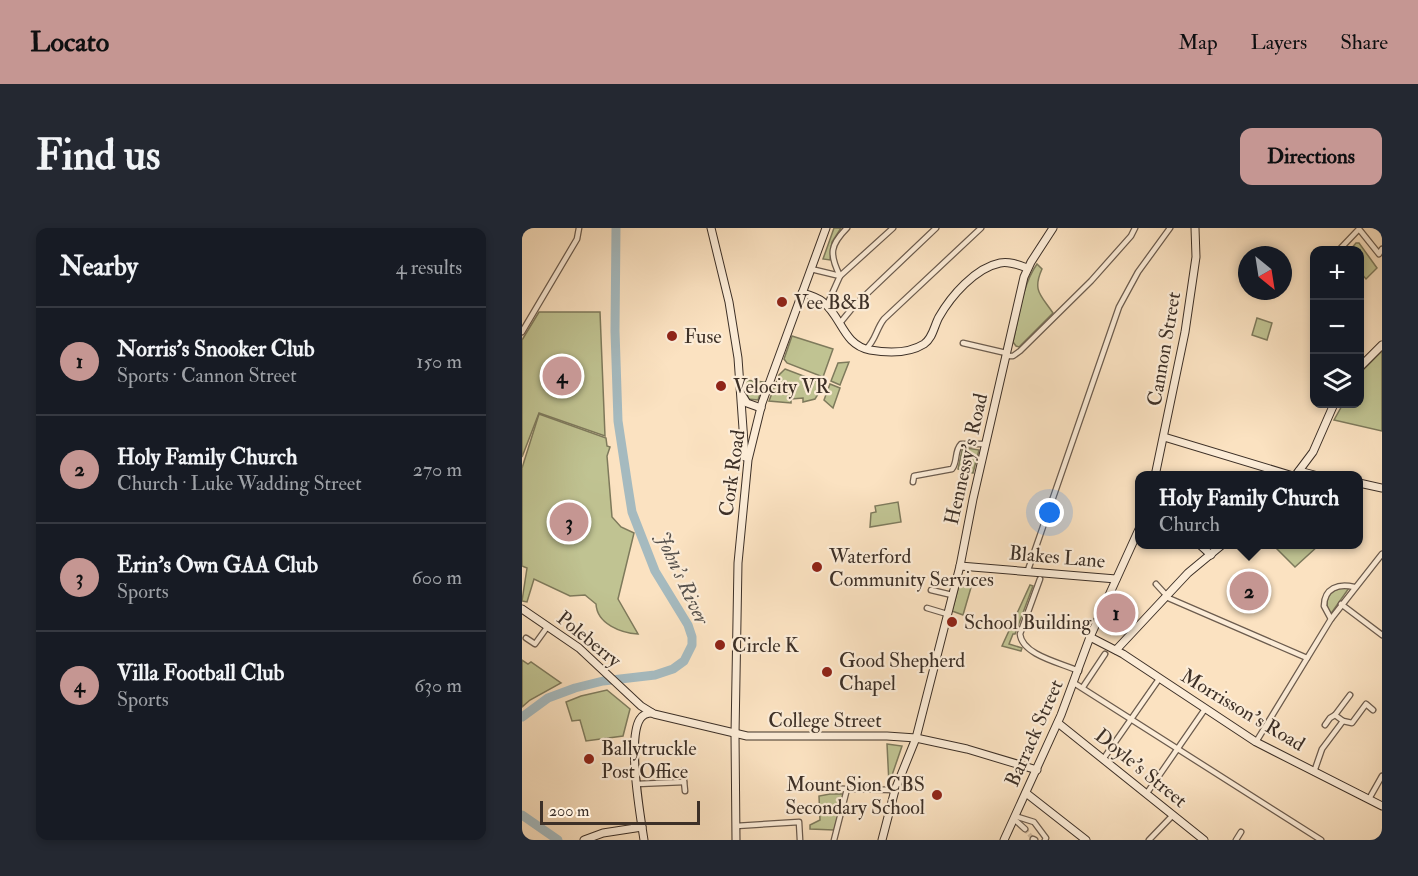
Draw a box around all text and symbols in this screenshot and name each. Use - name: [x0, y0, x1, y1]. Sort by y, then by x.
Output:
- text: Locato: [30, 25, 109, 60]
- text: Map: [1178, 29, 1218, 56]
- text: Layers: [1251, 29, 1307, 56]
- text: Share: [1340, 29, 1388, 56]
- button: Directions: [1240, 128, 1382, 185]
- text: Find us: [36, 130, 160, 182]
- north arrow: [1238, 246, 1292, 300]
- map controls: [1310, 246, 1364, 408]
- button: +: [1310, 246, 1364, 300]
- text: Nearby: [60, 251, 138, 283]
- text: 4 results: [396, 255, 462, 280]
- street label: Cannon Street: [1142, 289, 1186, 408]
- place label: Vee B&B: [794, 290, 870, 315]
- marker: Vee B&B: [775, 295, 789, 309]
- button: −: [1310, 300, 1364, 354]
- place label: Fuse: [684, 324, 722, 349]
- marker: Fuse: [665, 329, 679, 343]
- text: Norris's Snooker Club: [117, 335, 315, 363]
- text: 1: [76, 349, 83, 374]
- text: 150 m: [416, 349, 462, 374]
- pin: 4: [542, 354, 582, 398]
- button: layers: [1310, 354, 1364, 408]
- text: Sports · Cannon Street: [117, 363, 297, 388]
- place label: Velocity VR: [733, 374, 830, 399]
- marker: Velocity VR: [714, 379, 728, 393]
- street label: Hennessy's Road: [939, 391, 993, 527]
- street label: Cork Road: [714, 428, 750, 518]
- text: Holy Family Church: [117, 443, 298, 471]
- text: 2: [74, 457, 85, 482]
- text: 270 m: [413, 457, 462, 482]
- text: Church · Luke Wadding Street: [117, 471, 362, 496]
- popup: [1135, 471, 1363, 549]
- text: Holy Family Church: [1159, 484, 1339, 512]
- your location: [1035, 498, 1064, 527]
- pin: 3: [550, 500, 588, 544]
- text: Church: [1159, 512, 1220, 537]
- water label: John's River: [649, 527, 716, 630]
- street label: Blakes Lane: [1008, 540, 1106, 574]
- place label: Waterford Community Services: [828, 544, 994, 592]
- text: Erin's Own GAA Club: [117, 551, 318, 579]
- marker: Waterford Community Services: [810, 560, 824, 574]
- text: 3: [76, 565, 83, 590]
- text: 600 m: [412, 565, 462, 590]
- pin: 2: [1230, 568, 1268, 614]
- text: Sports: [117, 579, 169, 604]
- pin: 1: [1096, 590, 1136, 636]
- street label: Poleberry: [552, 605, 627, 673]
- place label: School Building: [964, 610, 1092, 635]
- marker: School Building: [945, 615, 959, 629]
- place label: Circle K: [732, 633, 800, 658]
- marker: Circle K: [713, 638, 727, 652]
- place label: Good Shepherd Chapel: [839, 648, 965, 697]
- text: Villa Football Club: [117, 659, 284, 687]
- street label: Morrisson's Road: [1177, 663, 1310, 757]
- marker: Good Shepherd Chapel: [820, 665, 834, 679]
- text: 4: [74, 673, 85, 698]
- text: 630 m: [414, 673, 462, 698]
- street label: Barrack Street: [999, 675, 1069, 790]
- text: Sports: [117, 687, 169, 712]
- street label: College Street: [768, 708, 882, 733]
- street label: Doyle's Street: [1090, 723, 1193, 813]
- place label: Ballytruckle Post Office: [601, 736, 697, 784]
- marker: Ballytruckle Post Office: [582, 752, 596, 766]
- place label: Mount Sion CBS Secondary School: [785, 772, 925, 820]
- marker: Mount Sion CBS Secondary School: [930, 788, 944, 802]
- scale bar: [540, 798, 700, 826]
- text: 200 m: [549, 801, 589, 821]

